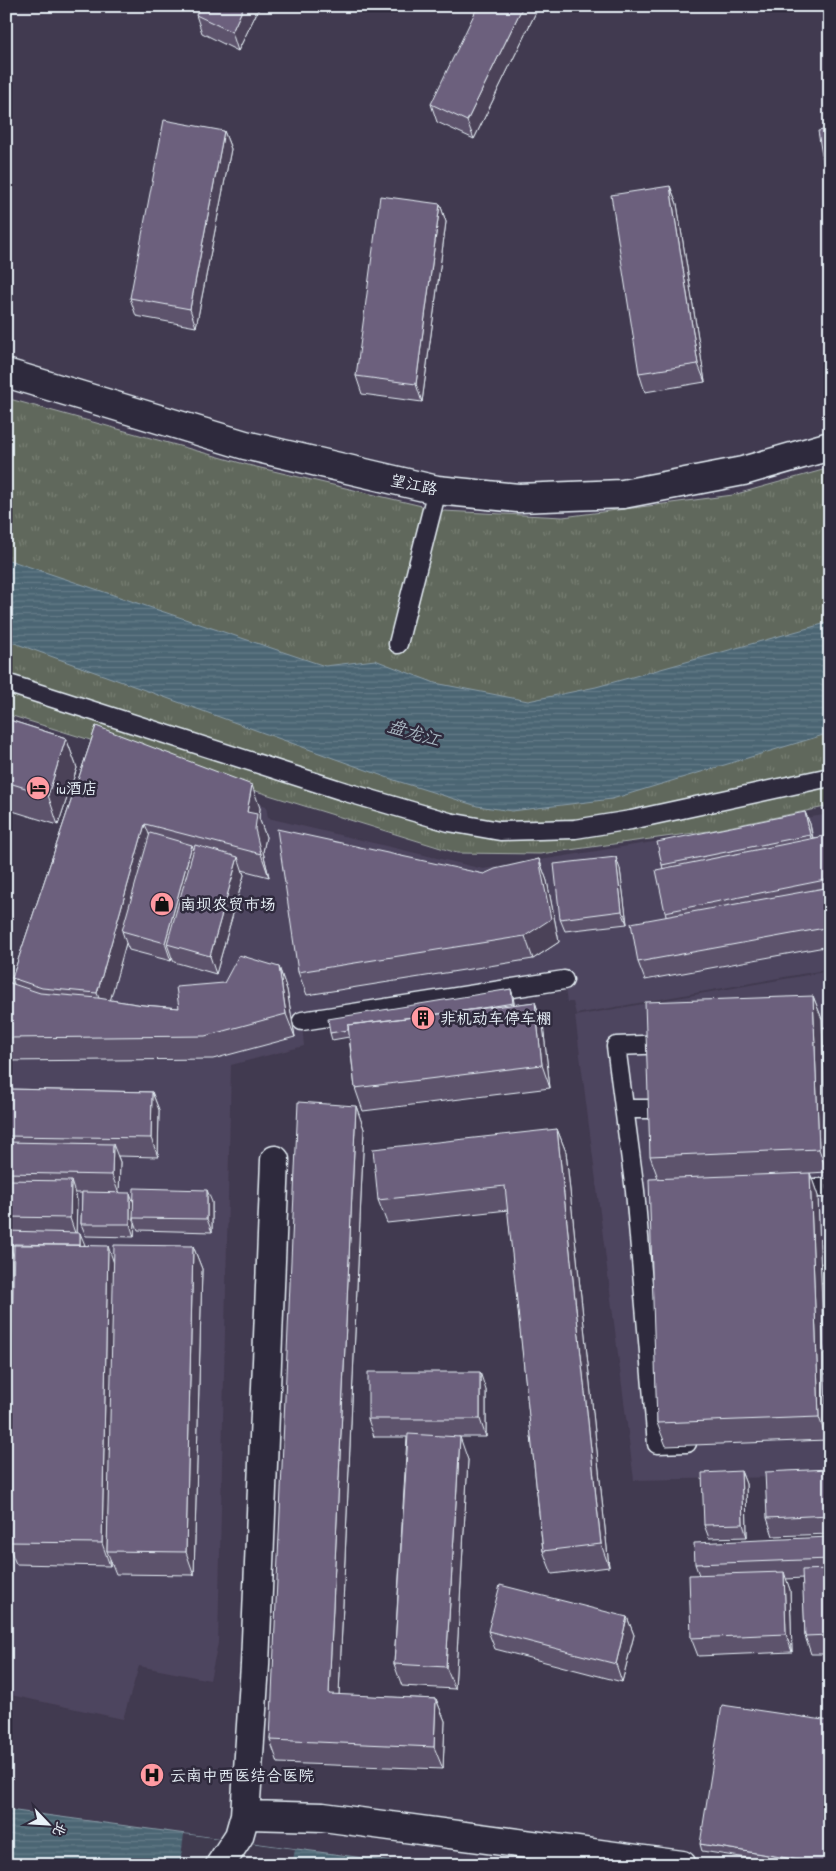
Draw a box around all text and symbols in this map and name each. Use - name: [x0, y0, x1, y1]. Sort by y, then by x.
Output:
- street label: 望江路: [388, 470, 439, 503]
- water label: 盘龙江: [384, 716, 444, 756]
- hotel icon: iu酒店: [25, 775, 51, 801]
- place label: iu酒店: [56, 779, 98, 802]
- shop icon: 南坝农贸市场: [149, 891, 175, 917]
- place label: 南坝农贸市场: [180, 895, 276, 918]
- building icon: 非机动车停车棚: [410, 1005, 436, 1031]
- place label: 非机动车停车棚: [440, 1009, 552, 1032]
- hospital icon: 云南中西医结合医院: [139, 1762, 165, 1788]
- place label: 云南中西医结合医院: [170, 1766, 314, 1789]
- north arrow: [22, 1798, 72, 1848]
- text: 北: [46, 1818, 70, 1839]

